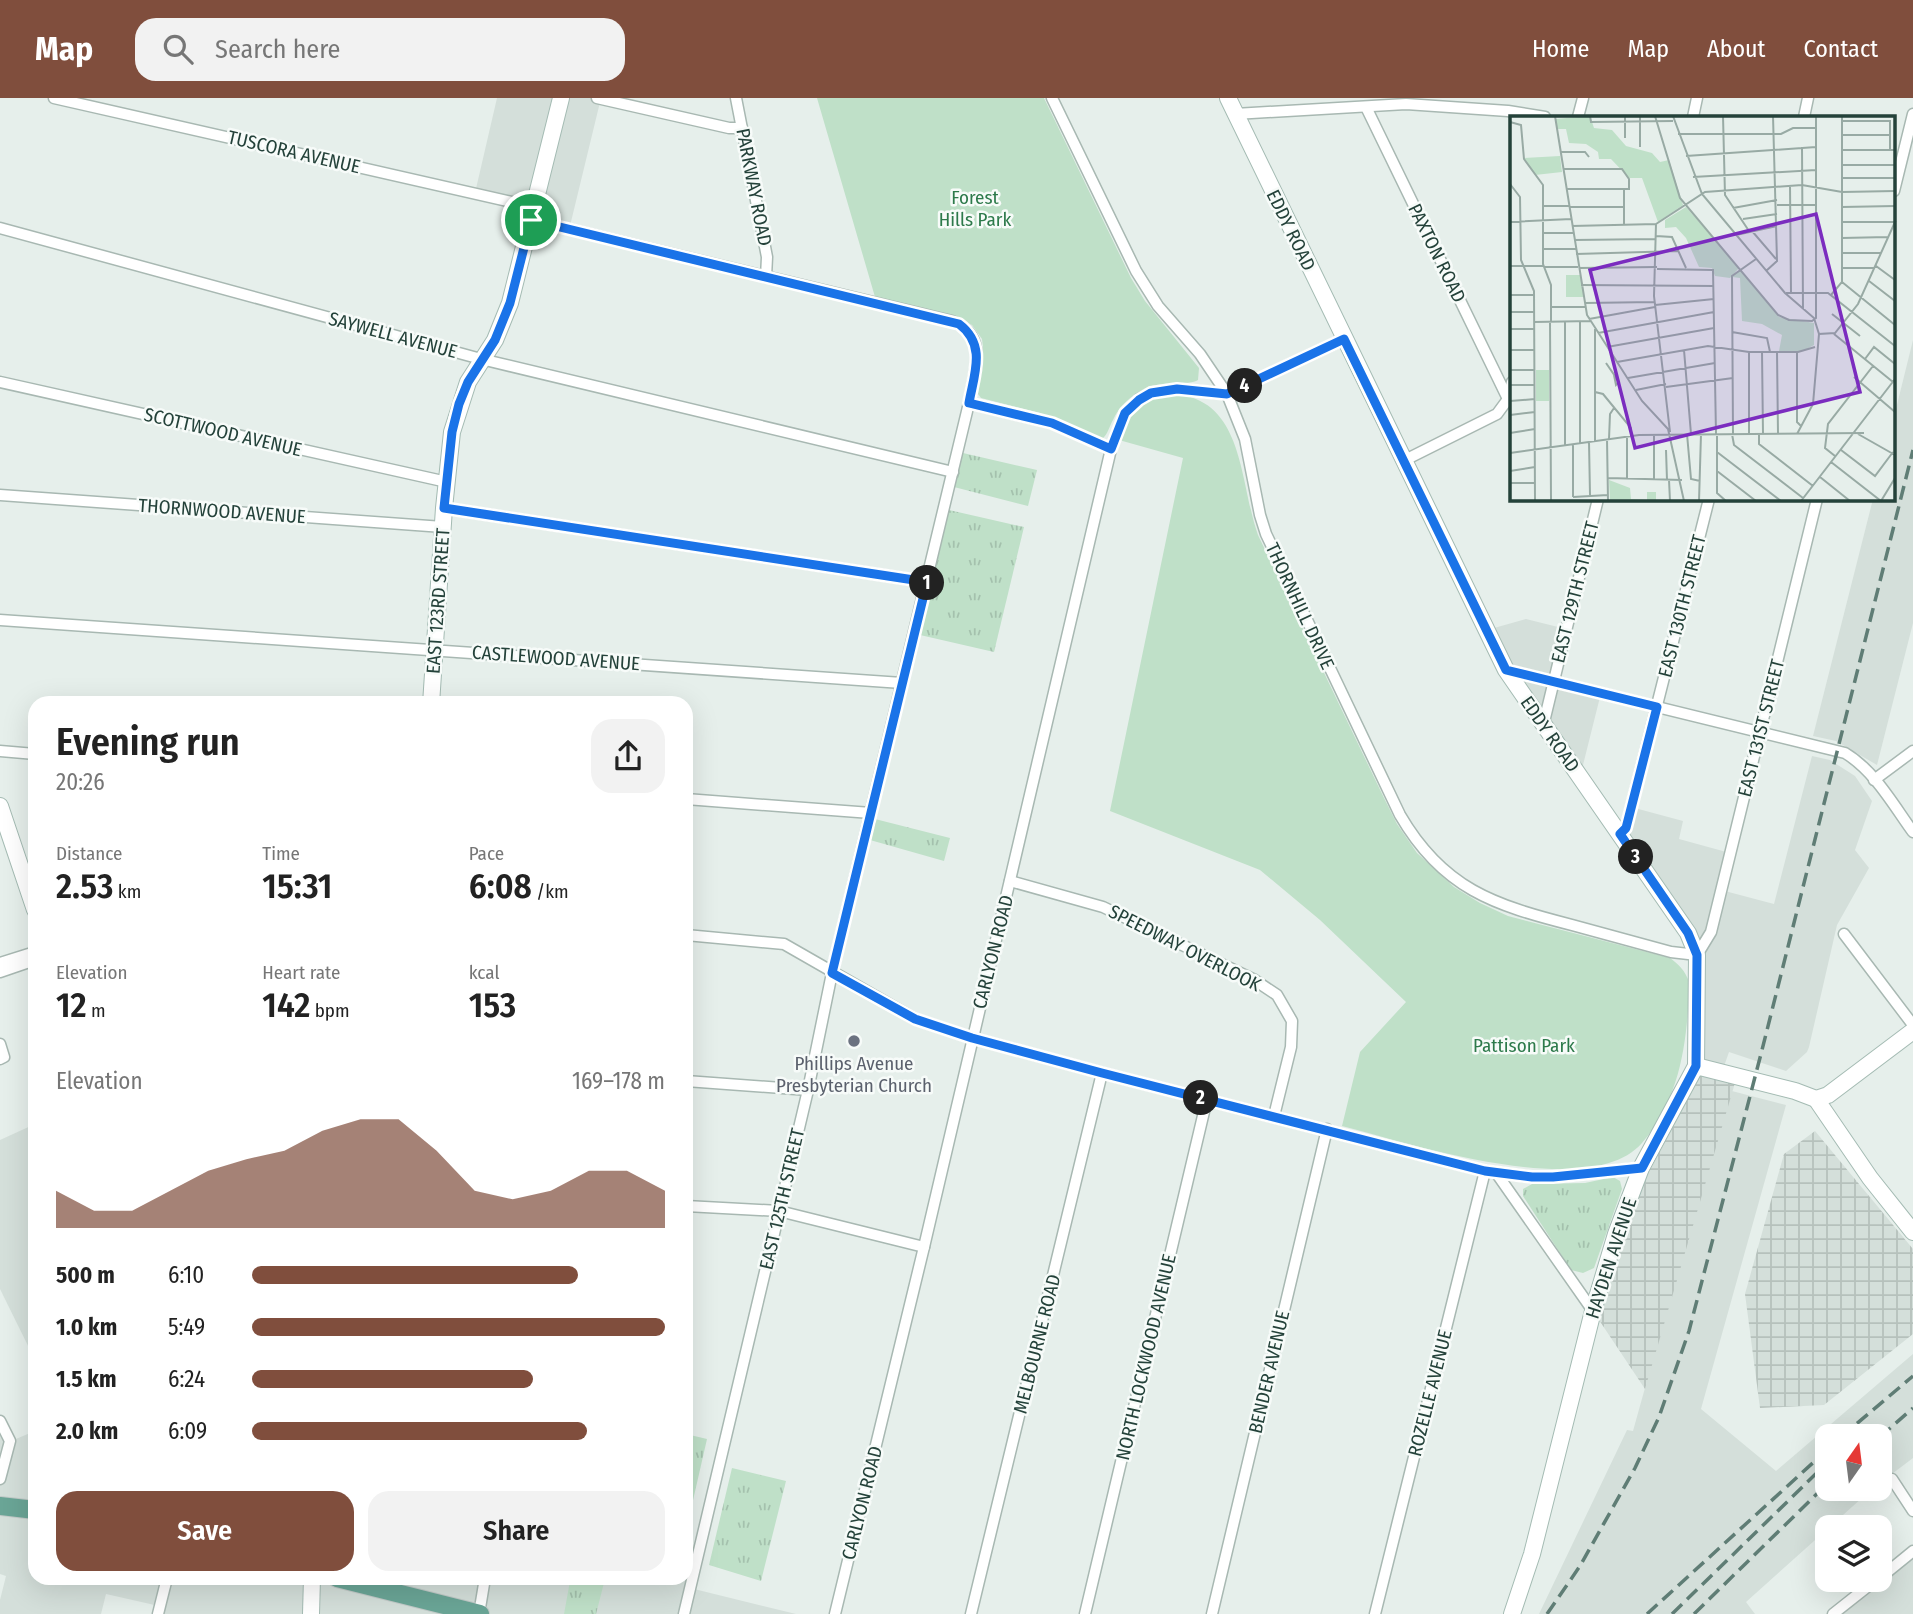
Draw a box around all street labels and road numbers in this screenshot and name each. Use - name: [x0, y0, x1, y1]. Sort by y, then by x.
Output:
- street label: TUSCORA AVENUE: [226, 126, 363, 178]
- street label: PARKWAY ROAD: [731, 126, 777, 248]
- street label: EDDY ROAD: [1262, 186, 1320, 274]
- street label: PAXTON ROAD: [1403, 200, 1471, 306]
- street label: SAYWELL AVENUE: [326, 307, 460, 363]
- street label: SCOTTWOOD AVENUE: [142, 403, 304, 461]
- street label: THORNWOOD AVENUE: [138, 494, 307, 528]
- street label: EAST 129TH STREET: [1546, 519, 1604, 665]
- street label: EAST 123RD STREET: [421, 527, 455, 675]
- street label: EAST 130TH STREET: [1653, 532, 1711, 680]
- street label: THORNHILL DRIVE: [1261, 539, 1339, 673]
- street label: CASTLEWOOD AVENUE: [471, 641, 641, 675]
- street label: EAST 131ST STREET: [1733, 657, 1789, 799]
- street label: EDDY ROAD: [1516, 692, 1584, 776]
- street label: CARLYON ROAD: [968, 893, 1018, 1011]
- street label: SPEEDWAY OVERLOOK: [1105, 900, 1266, 997]
- street label: EAST 125TH STREET: [755, 1126, 810, 1272]
- street label: HAYDEN AVENUE: [1581, 1194, 1641, 1321]
- street label: NORTH LOCKWOOD AVENUE: [1111, 1252, 1181, 1462]
- street label: MELBOURNE ROAD: [1009, 1272, 1065, 1416]
- street label: BENDER AVENUE: [1244, 1308, 1294, 1436]
- street label: ROZELLE AVENUE: [1403, 1327, 1457, 1459]
- street label: CARLYON ROAD: [837, 1444, 887, 1562]

